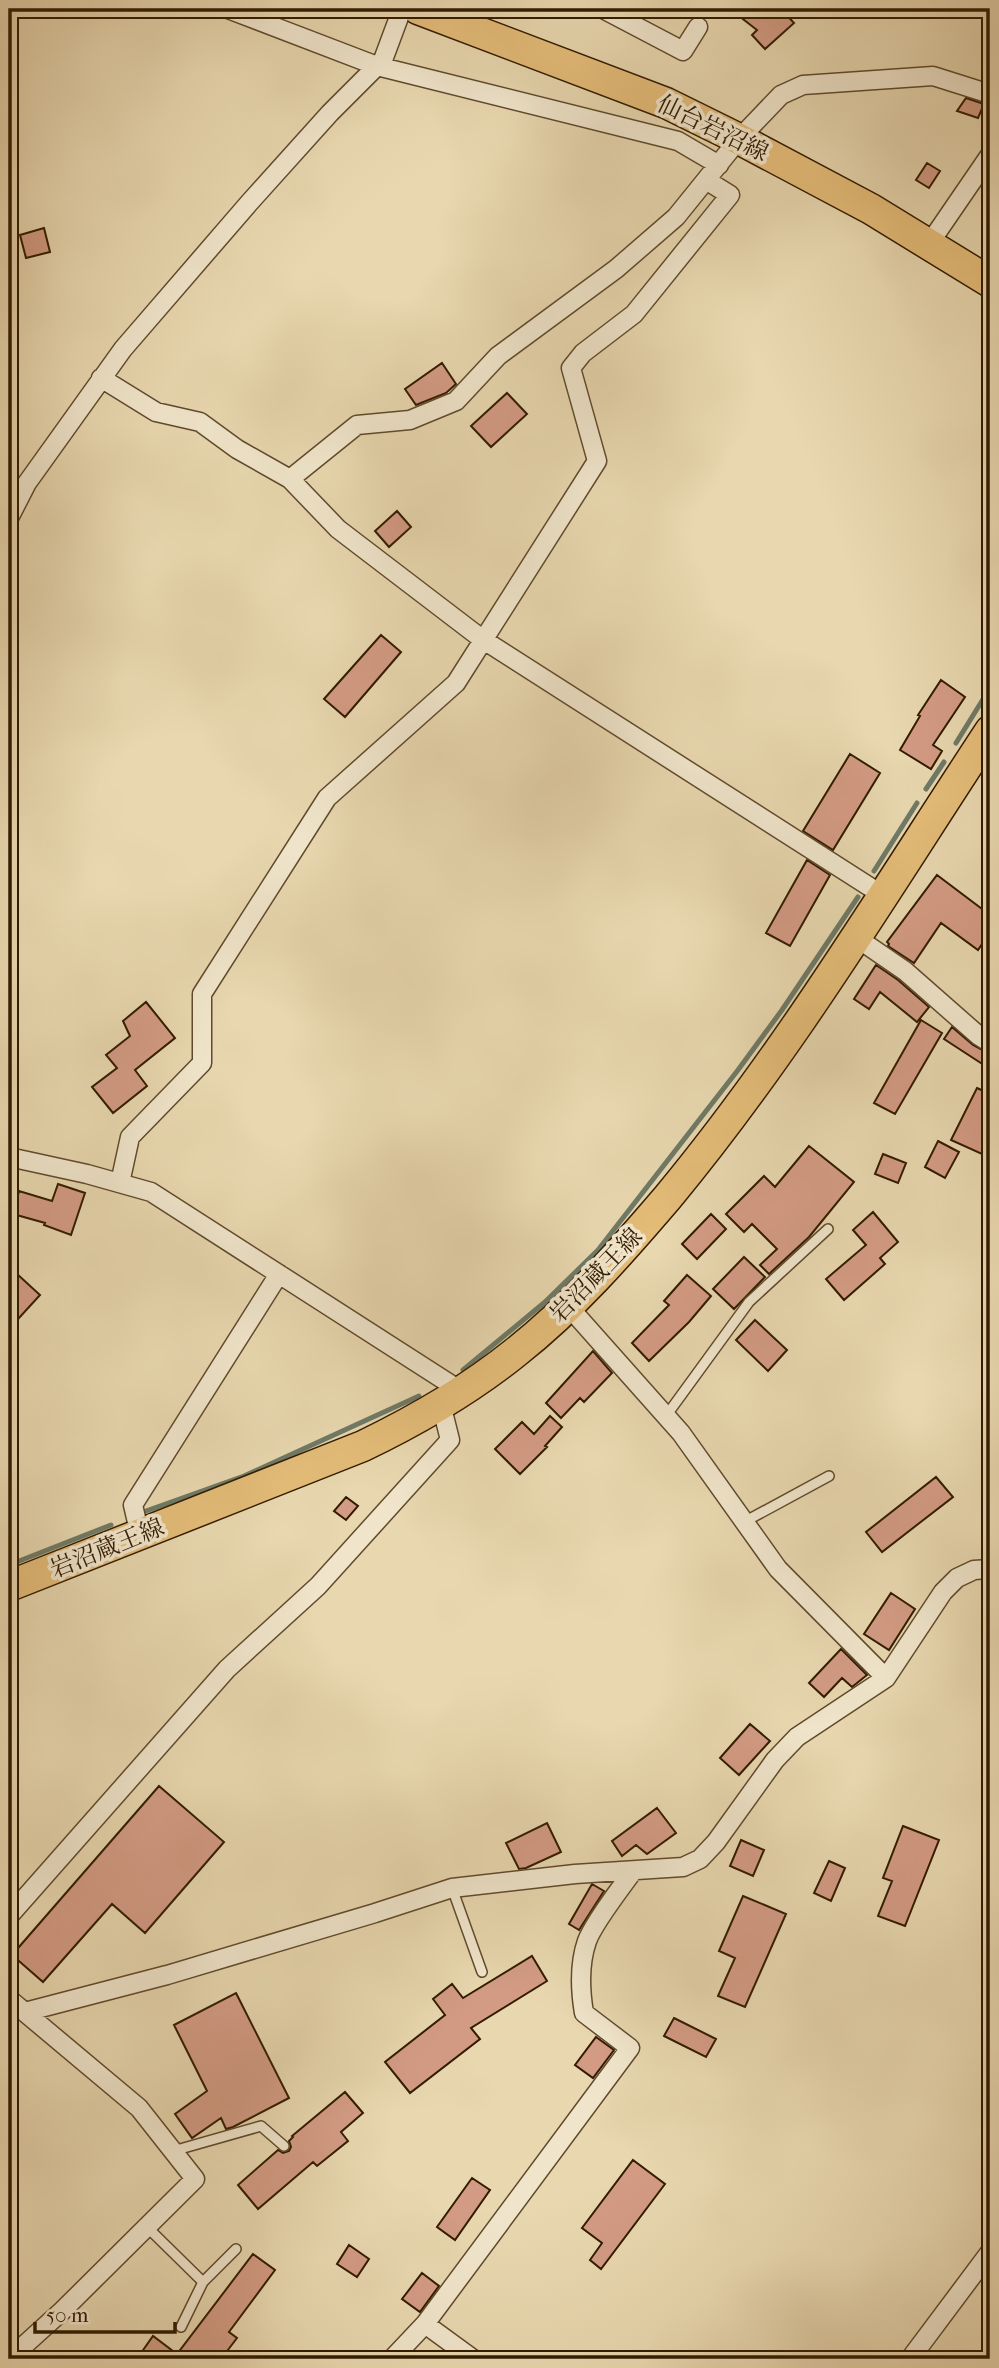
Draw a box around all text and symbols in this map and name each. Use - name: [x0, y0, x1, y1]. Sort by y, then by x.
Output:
- street label: 仙台岩沼線: [653, 89, 773, 167]
- street label: 岩沼蔵王線: [544, 1222, 648, 1328]
- street label: 岩沼蔵王線: [46, 1513, 168, 1583]
- scale bar: [35, 2291, 175, 2335]
- text: 50 m: [46, 2303, 89, 2327]

